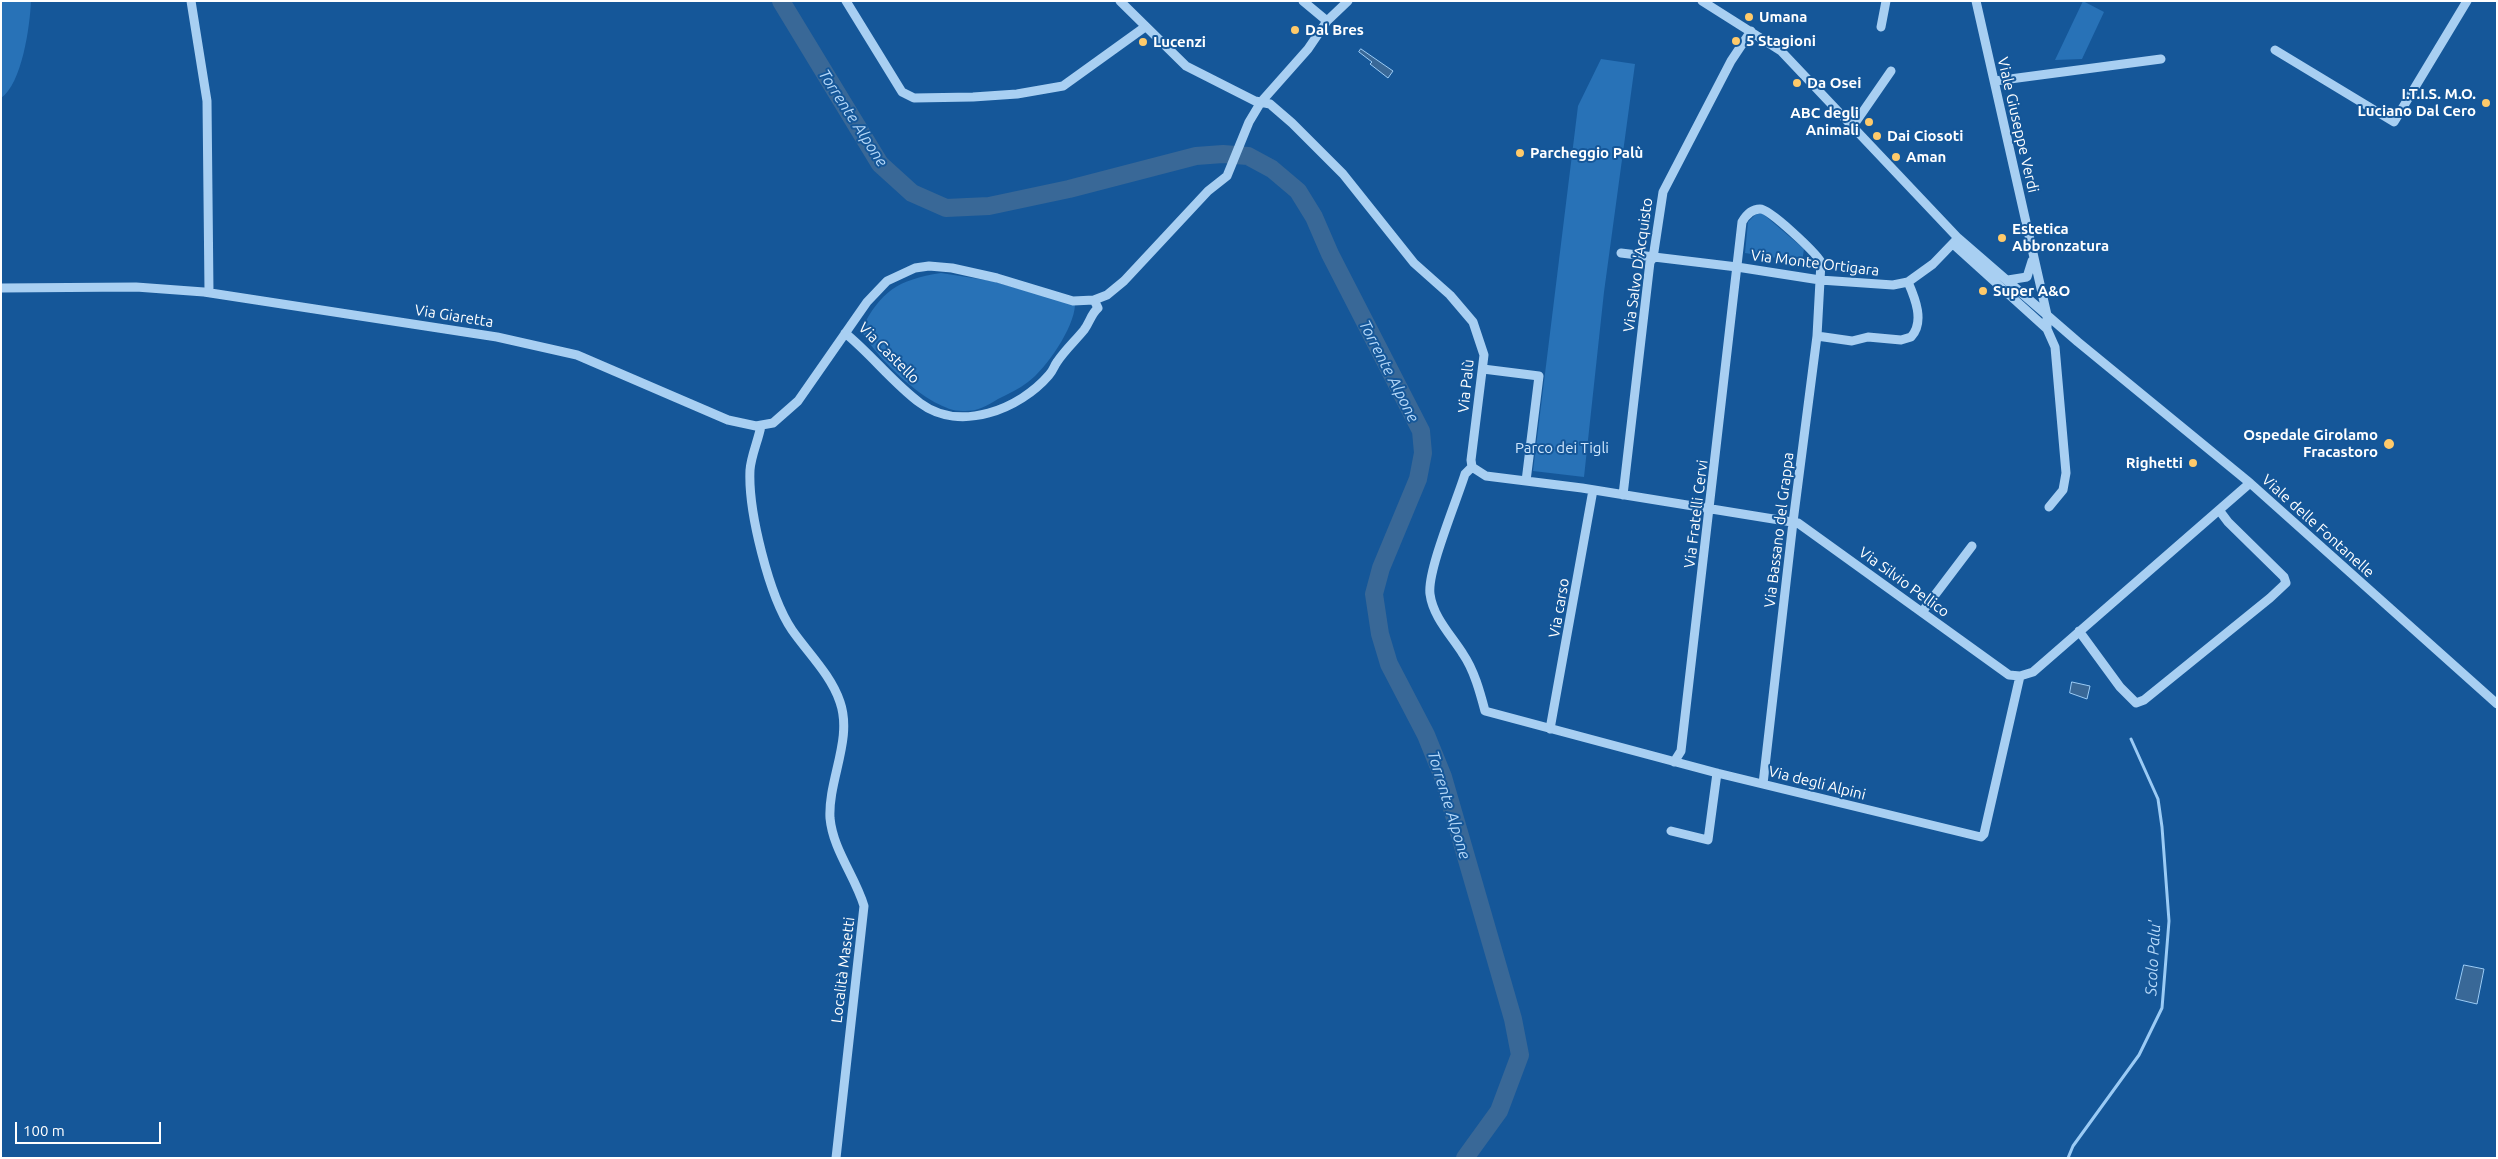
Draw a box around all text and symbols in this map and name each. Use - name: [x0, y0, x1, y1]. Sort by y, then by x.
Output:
- place label: Umana: [1759, 8, 1808, 26]
- marker: Umana: [1743, 11, 1755, 23]
- place label: Dal Bres: [1305, 21, 1364, 39]
- marker: Dal Bres: [1289, 24, 1301, 36]
- place label: 5 Stagioni: [1746, 32, 1816, 50]
- place label: Lucenzi: [1153, 33, 1206, 51]
- marker: 5 Stagioni: [1730, 35, 1742, 47]
- marker: Lucenzi: [1137, 36, 1149, 48]
- street label: Viale Giuseppe Verdi: [1994, 55, 2042, 195]
- water label: Torrente Alpone: [814, 66, 892, 170]
- place label: Da Osei: [1807, 74, 1861, 92]
- marker: Da Osei: [1791, 77, 1803, 89]
- place label: I.T.I.S. M.O. Luciano Dal Cero: [2358, 85, 2476, 120]
- marker: I.T.I.S. M.O. Luciano Dal Cero: [2480, 97, 2492, 109]
- place label: ABC degli Animali: [1790, 104, 1859, 139]
- marker: ABC degli Animali: [1863, 116, 1875, 128]
- place label: Dai Ciosoti: [1887, 127, 1963, 145]
- marker: Dai Ciosoti: [1871, 130, 1883, 142]
- place label: Parcheggio Palù: [1530, 144, 1643, 162]
- marker: Parcheggio Palù: [1514, 147, 1526, 159]
- place label: Aman: [1906, 148, 1946, 166]
- marker: Aman: [1890, 151, 1902, 163]
- street label: Via Salvo D'Acquisto: [1620, 197, 1656, 333]
- place label: Estetica Abbronzatura: [2012, 220, 2109, 255]
- marker: Estetica Abbronzatura: [1996, 232, 2008, 244]
- street label: Via Monte Ortigara: [1750, 246, 1880, 280]
- place label: Super A&O: [1993, 282, 2070, 300]
- marker: Super A&O: [1977, 285, 1989, 297]
- street label: Via Giaretta: [413, 301, 495, 331]
- water label: Torrente Alpone: [1355, 317, 1423, 425]
- street label: Via Castello: [855, 319, 923, 387]
- street label: Via Palù: [1454, 358, 1478, 414]
- place label: Ospedale Girolamo Fracastoro: [2243, 426, 2378, 461]
- marker: Ospedale Girolamo Fracastoro: [2382, 437, 2396, 451]
- park label: Parco dei Tigli: [1515, 439, 1609, 457]
- street label: Via Bassano del Grappa: [1761, 451, 1797, 609]
- place label: Righetti: [2126, 454, 2183, 472]
- marker: Righetti: [2187, 457, 2199, 469]
- street label: Via Fratelli Cervi: [1680, 459, 1712, 569]
- street label: Viale delle Fontanelle: [2258, 471, 2378, 581]
- street label: Via Silvio Pellico: [1855, 543, 1953, 621]
- street label: Via carso: [1545, 577, 1573, 639]
- water label: Torrente Alpone: [1423, 749, 1475, 861]
- street label: Via degli Alpini: [1766, 762, 1868, 804]
- street label: Località Masetti: [828, 916, 858, 1024]
- water label: Scolo Palu': [2141, 920, 2165, 996]
- scale bar: [18, 1112, 164, 1144]
- text: 100 m: [23, 1122, 65, 1139]

